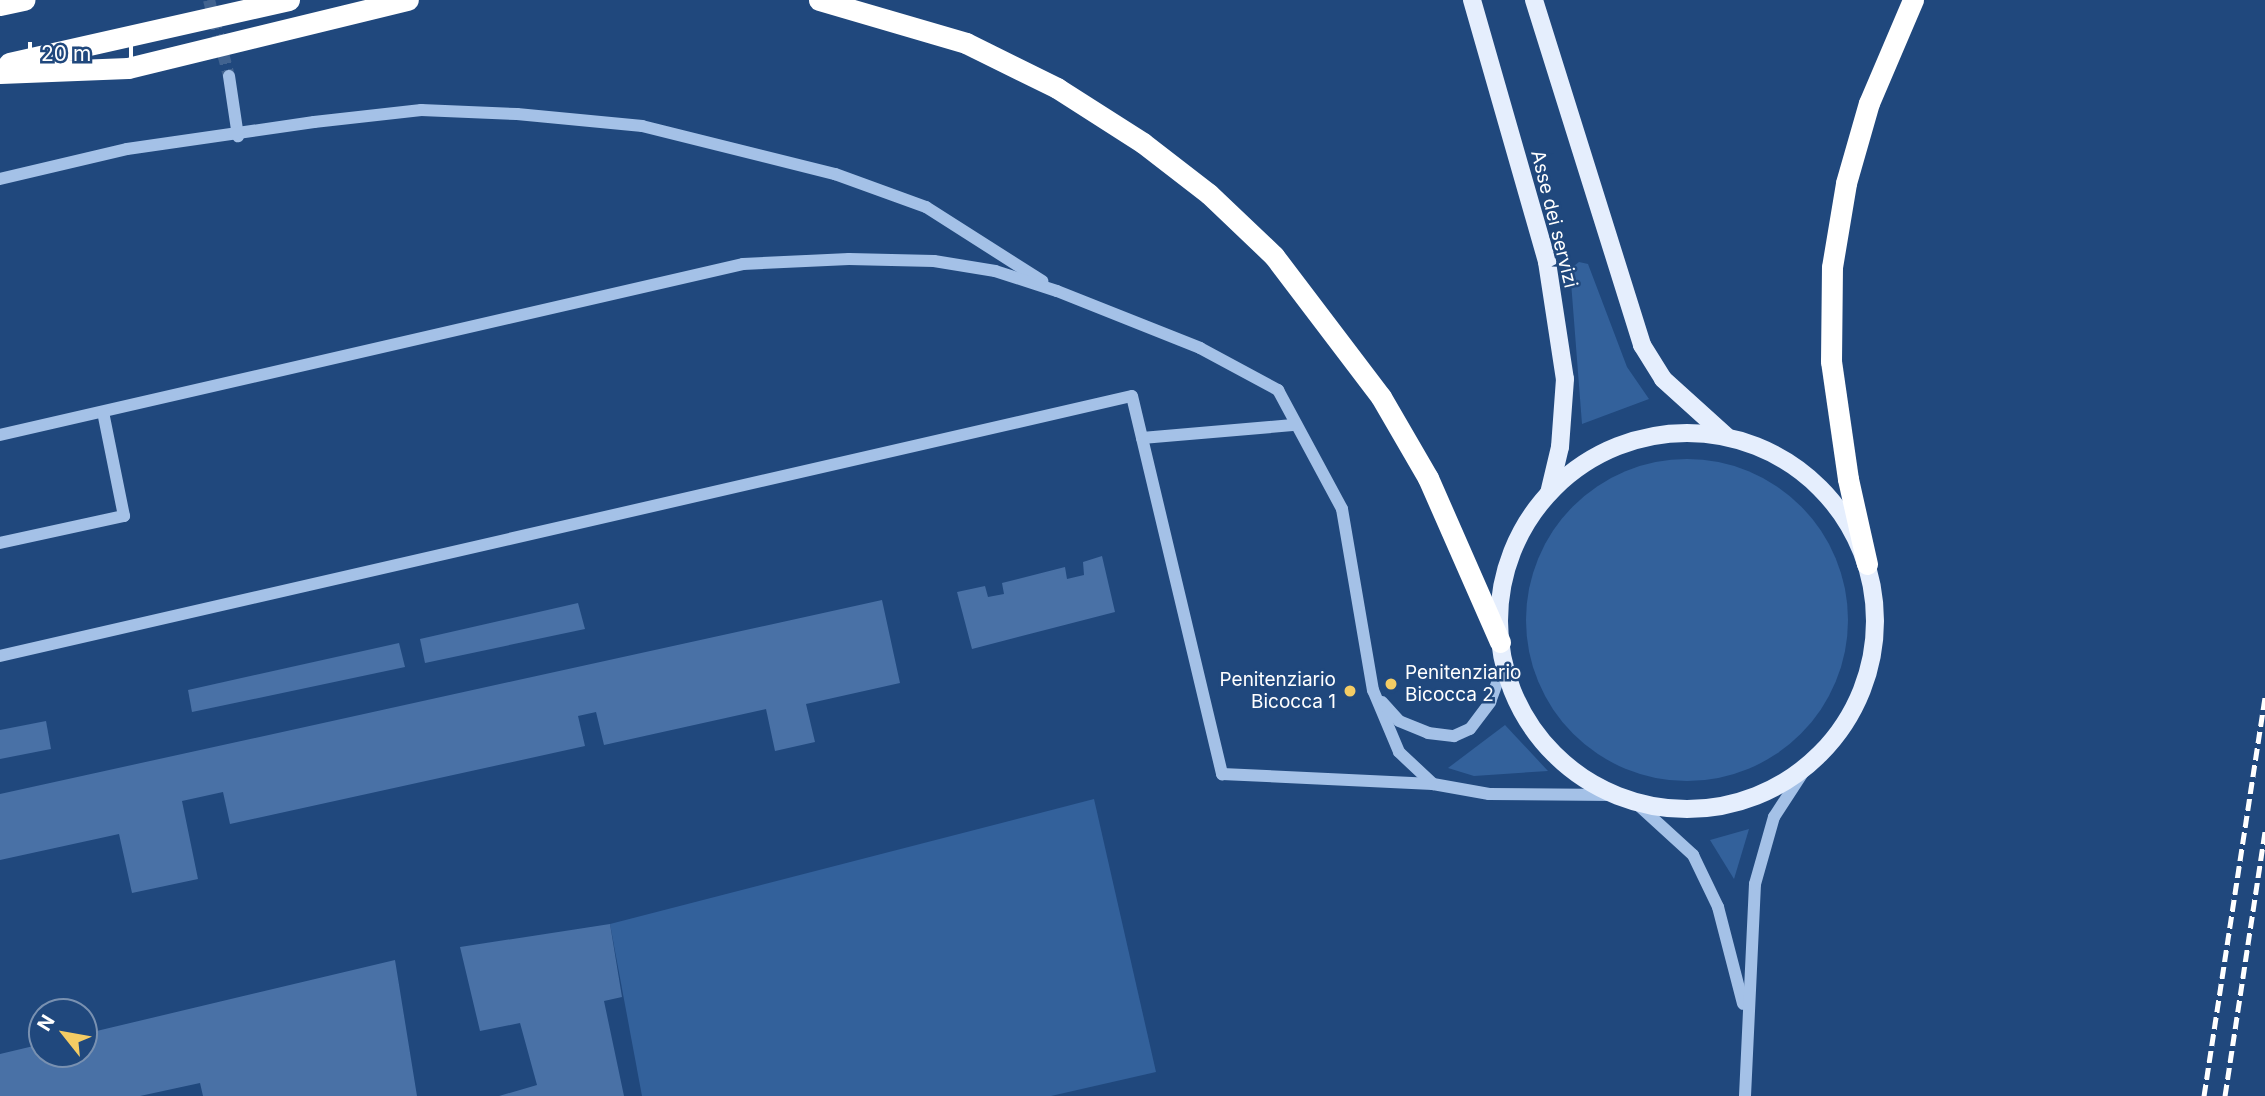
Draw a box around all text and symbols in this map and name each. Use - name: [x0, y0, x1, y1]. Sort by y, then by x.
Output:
- scale bar: [32, 28, 136, 72]
- text: 20 m: [41, 41, 91, 66]
- street label: Asse dei servizi: [1526, 148, 1582, 290]
- place label: Penitenziario Bicocca 2: [1405, 662, 1521, 706]
- place label: Penitenziario Bicocca 1: [1220, 669, 1336, 713]
- marker: Penitenziario Bicocca 2: [1383, 676, 1399, 692]
- marker: Penitenziario Bicocca 1: [1342, 683, 1358, 699]
- north arrow: [28, 998, 98, 1068]
- text: N: [33, 1011, 60, 1035]

